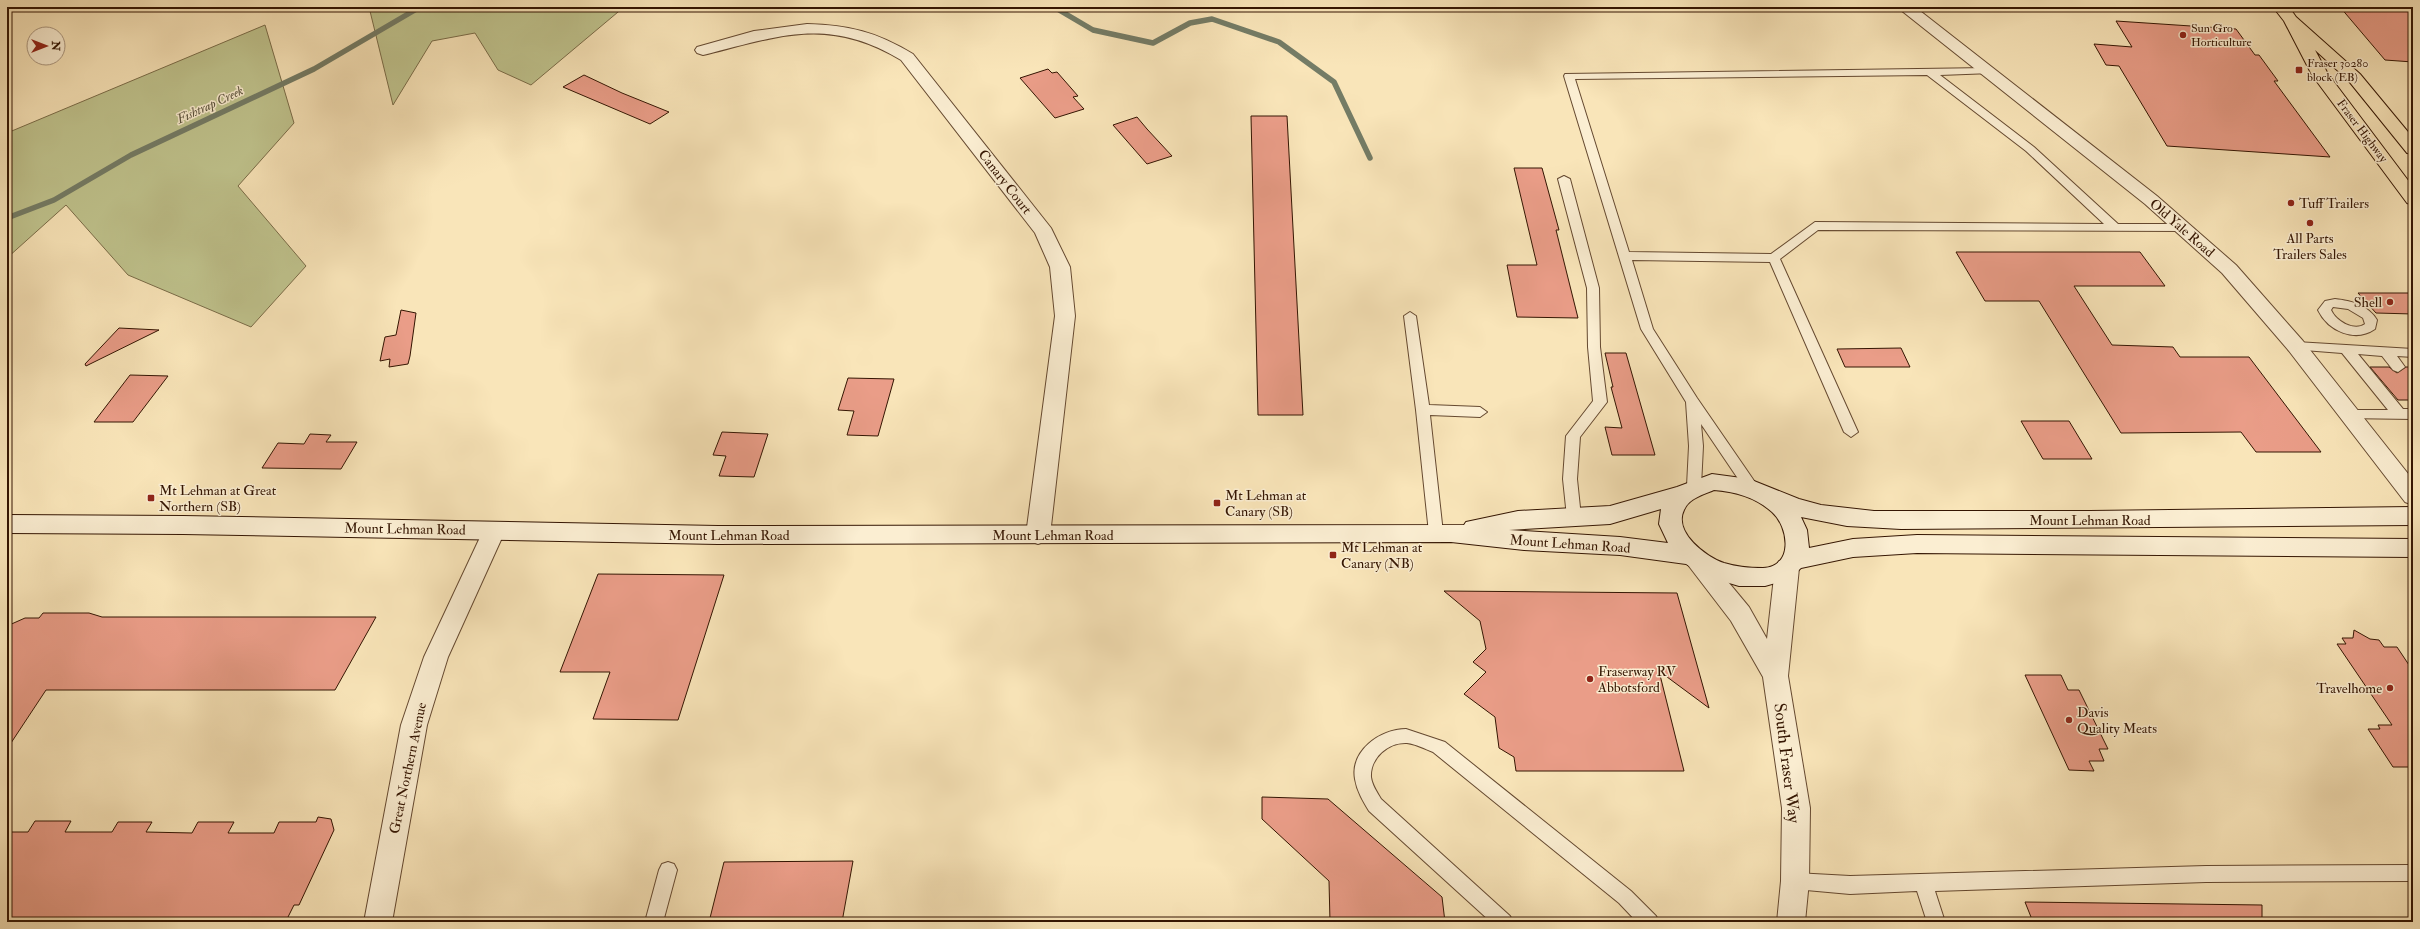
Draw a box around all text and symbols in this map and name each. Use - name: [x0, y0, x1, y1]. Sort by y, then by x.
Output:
- place label: Sun Gro Horticulture: [2191, 21, 2252, 50]
- north arrow: [26, 26, 66, 66]
- marker: Sun Gro Horticulture: [2178, 30, 2188, 40]
- text: N: [49, 40, 62, 52]
- place label: Fraser 30280 block (EB): [2307, 56, 2368, 85]
- marker: Fraser 30280 block (EB): [2294, 65, 2304, 75]
- water label: Fishtrap Creek: [173, 83, 246, 128]
- street label: Fraser Highway: [2333, 96, 2391, 166]
- street label: Canary Court: [974, 146, 1036, 219]
- street label: Old Yale Road: [2146, 195, 2218, 261]
- place label: Tuff Trailers: [2299, 195, 2369, 212]
- marker: Tuff Trailers: [2286, 198, 2296, 208]
- marker: All Parts Trailers Sales: [2305, 218, 2315, 228]
- place label: All Parts Trailers Sales: [2273, 230, 2347, 263]
- place label: Shell: [2354, 294, 2382, 311]
- marker: Shell: [2385, 297, 2395, 307]
- place label: Mt Lehman at Great Northern (SB): [159, 482, 277, 515]
- place label: Mt Lehman at Canary (SB): [1225, 487, 1307, 521]
- marker: Mt Lehman at Great Northern (SB): [146, 493, 156, 503]
- marker: Mt Lehman at Canary (SB): [1212, 498, 1222, 508]
- street label: Mount Lehman Road: [2029, 512, 2151, 529]
- street label: Mount Lehman Road: [344, 519, 466, 539]
- street label: Mount Lehman Road: [668, 527, 790, 544]
- street label: Mount Lehman Road: [992, 527, 1114, 544]
- street label: Mount Lehman Road: [1509, 531, 1631, 557]
- place label: Mt Lehman at Canary (NB): [1341, 539, 1423, 573]
- marker: Mt Lehman at Canary (NB): [1328, 550, 1338, 560]
- place label: Fraserway RV Abbotsford: [1597, 663, 1677, 696]
- marker: Fraserway RV Abbotsford: [1585, 674, 1595, 684]
- place label: Travelhome: [2316, 680, 2382, 697]
- marker: Travelhome: [2385, 683, 2395, 693]
- street label: Great Northern Avenue: [386, 701, 430, 835]
- street label: South Fraser Way: [1768, 702, 1805, 825]
- place label: Davis Quality Meats: [2077, 704, 2157, 738]
- marker: Davis Quality Meats: [2064, 715, 2074, 725]

